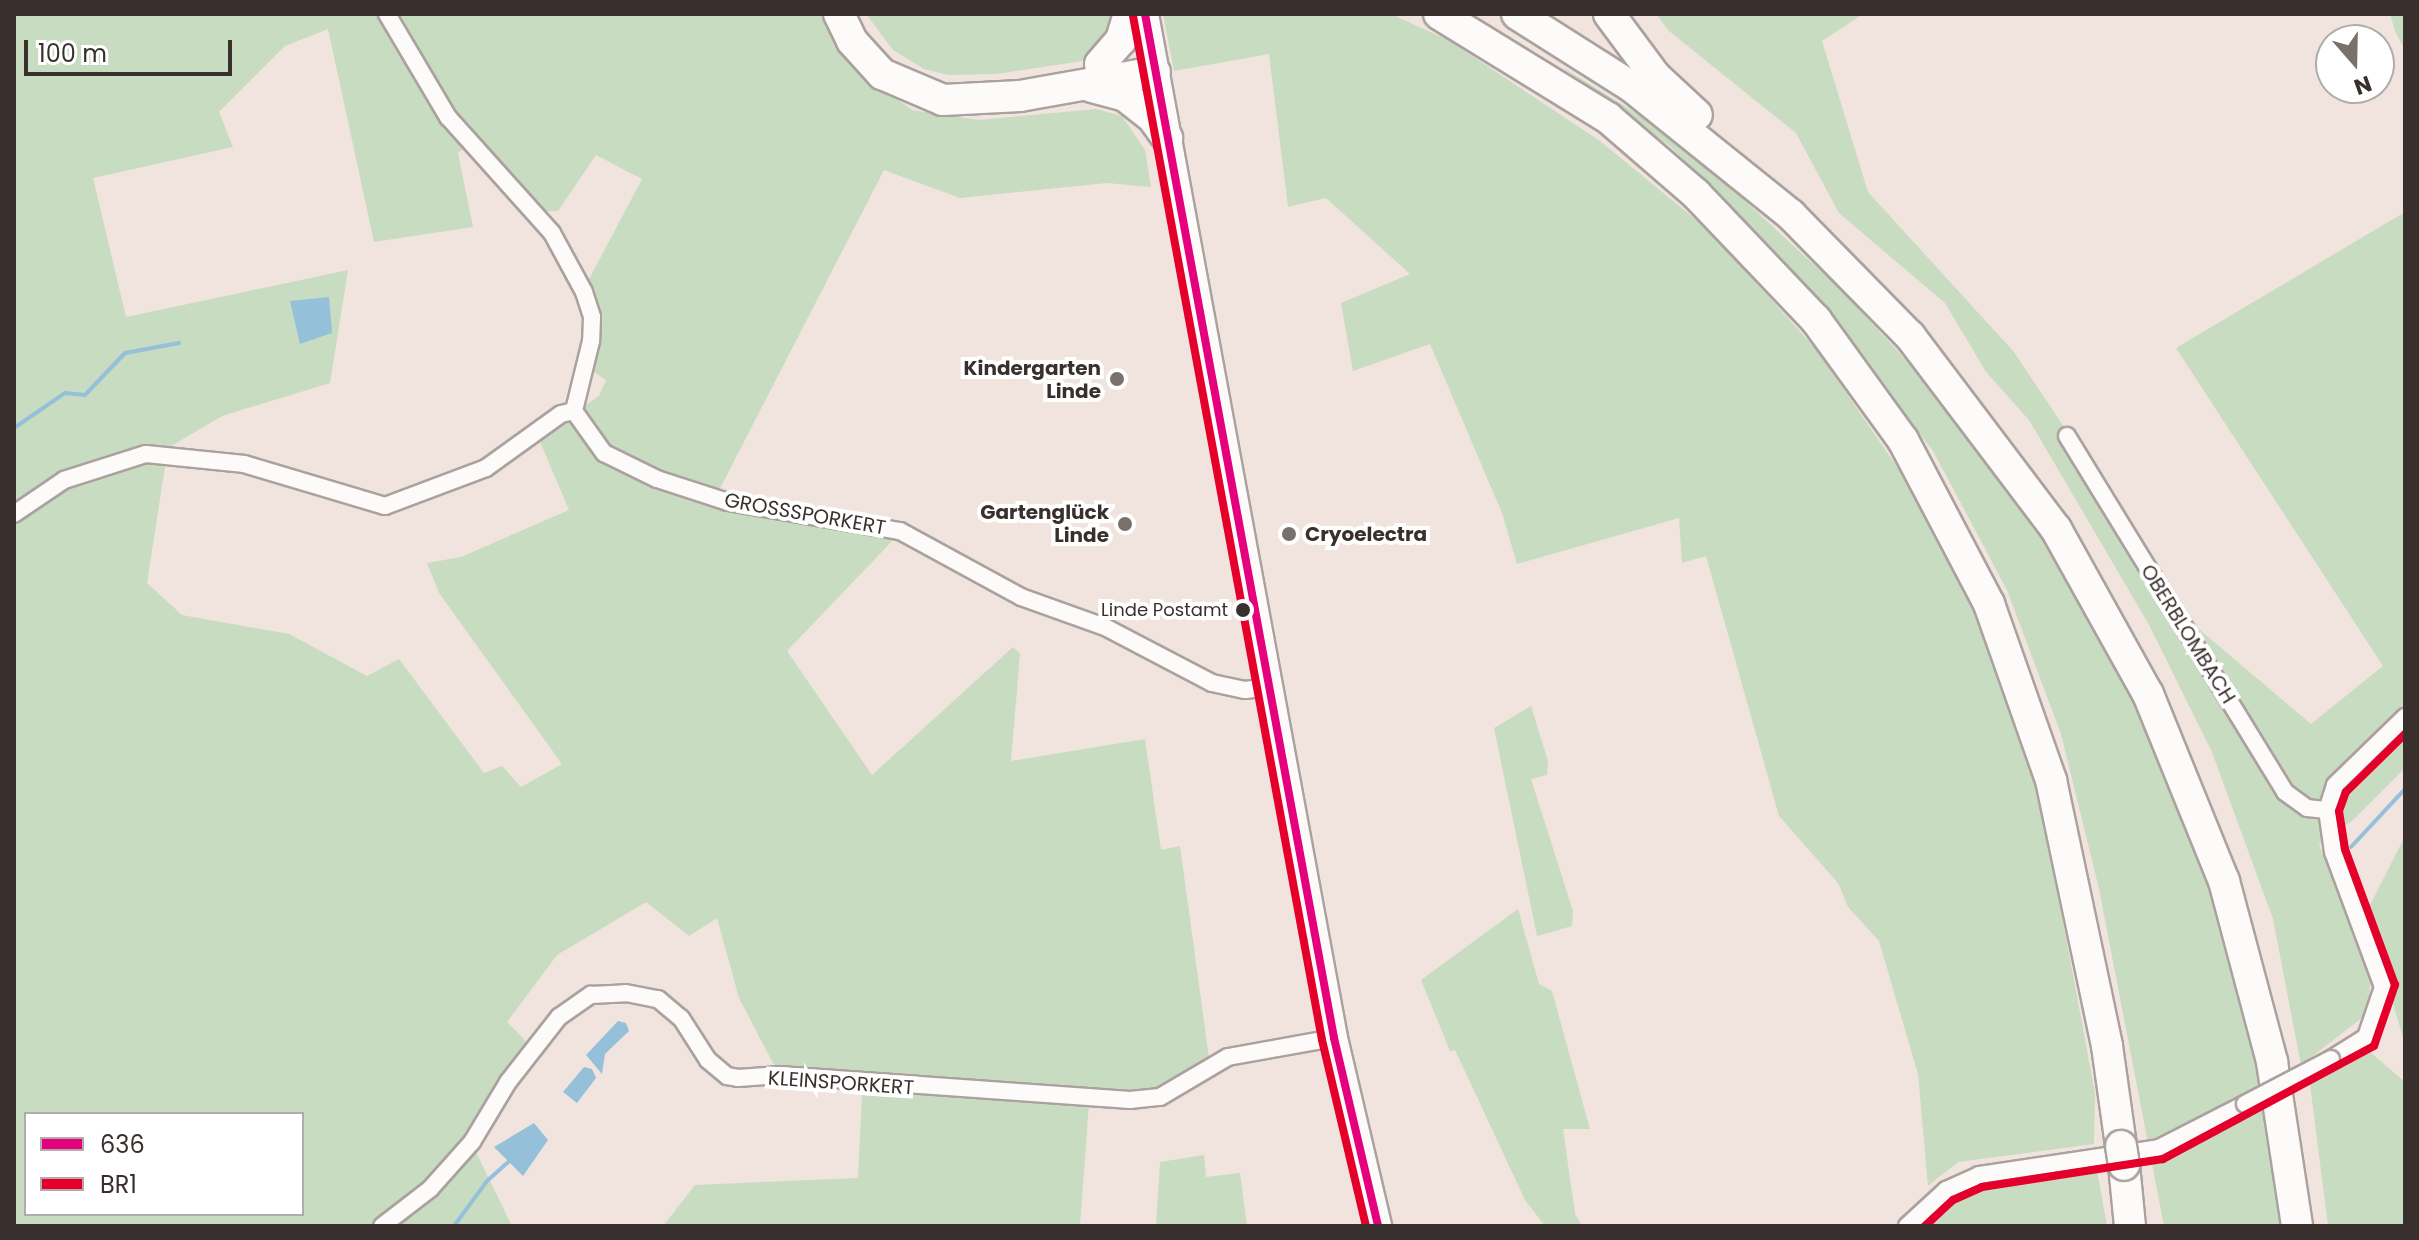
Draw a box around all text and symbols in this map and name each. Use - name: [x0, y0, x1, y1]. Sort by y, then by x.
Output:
- scale bar: [28, 24, 236, 74]
- north arrow: [2315, 24, 2395, 104]
- text: 100 m: [38, 37, 107, 70]
- text: N: [2350, 68, 2376, 103]
- place label: Kindergarten Linde: [964, 356, 1101, 403]
- marker: Kindergarten Linde: [1108, 370, 1126, 388]
- street label: GROSSSPORKERT: [722, 488, 888, 540]
- place label: Gartenglück Linde: [980, 500, 1109, 547]
- marker: Gartenglück Linde: [1116, 515, 1134, 533]
- place label: Cryoelectra: [1305, 522, 1427, 546]
- marker: Cryoelectra: [1280, 525, 1298, 543]
- street label: OBERBLOMBACH: [2136, 560, 2240, 708]
- place label: Linde Postamt: [1101, 599, 1228, 621]
- marker: Linde Postamt: [1235, 602, 1251, 618]
- street label: KLEINSPORKERT: [767, 1066, 915, 1100]
- legend: [24, 1112, 304, 1216]
- text: 636: [100, 1128, 145, 1161]
- text: BR1: [100, 1168, 137, 1201]

